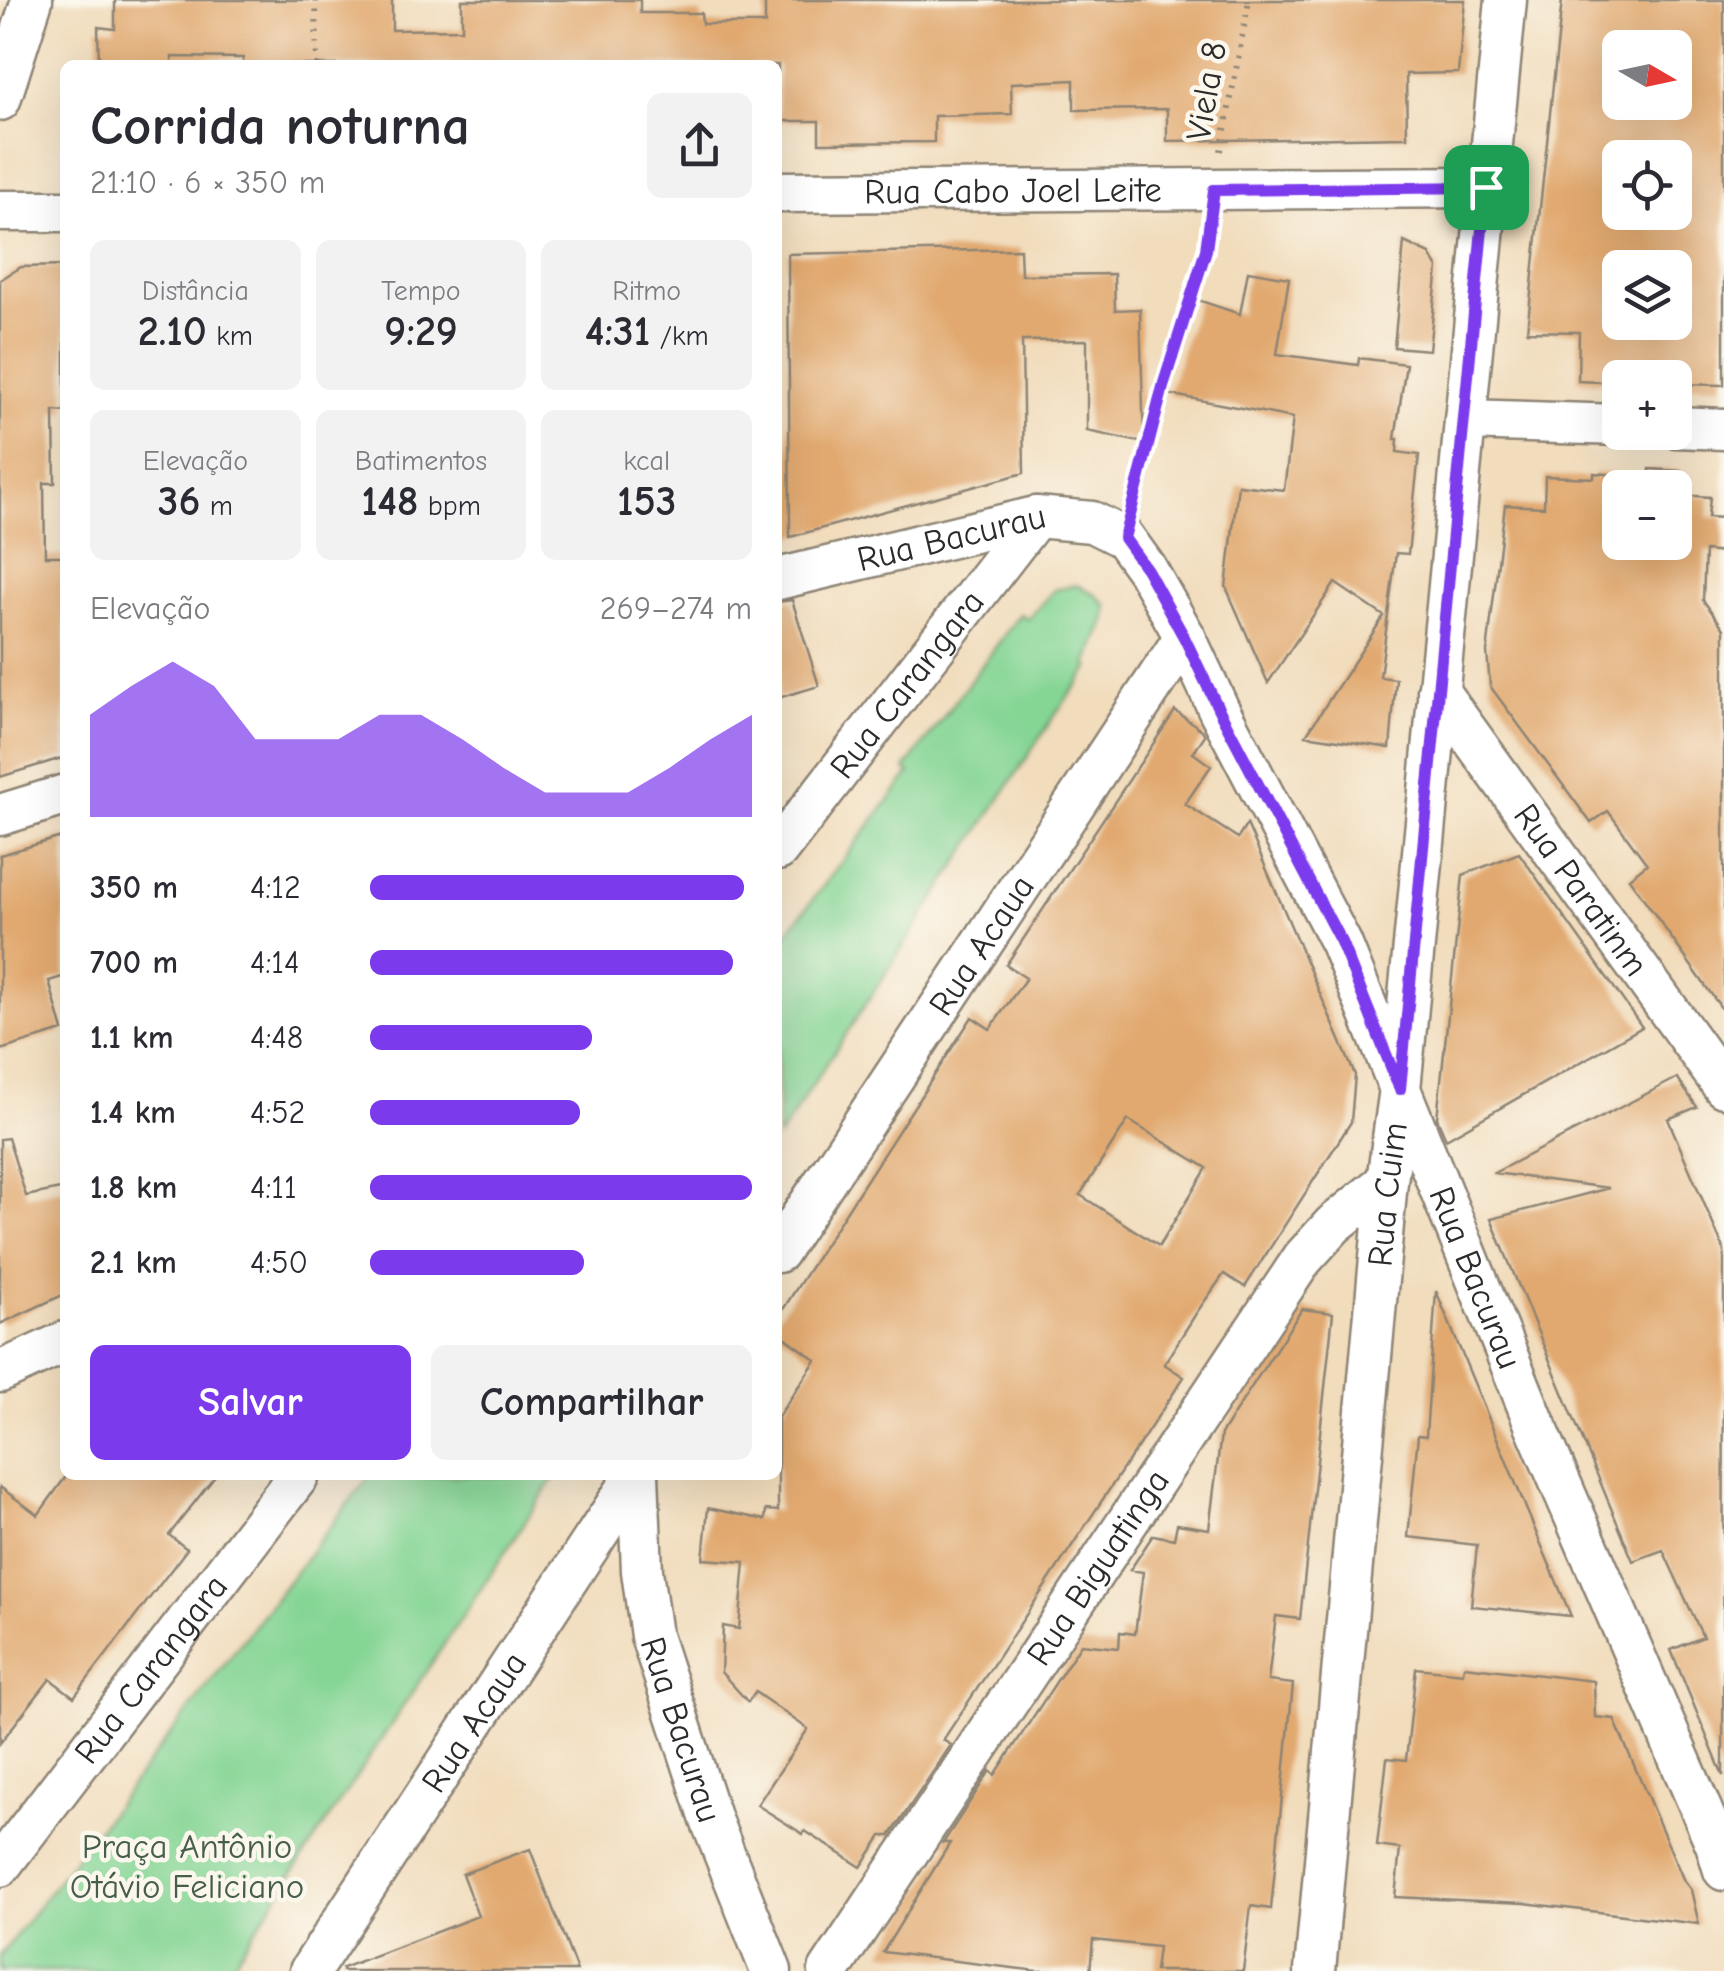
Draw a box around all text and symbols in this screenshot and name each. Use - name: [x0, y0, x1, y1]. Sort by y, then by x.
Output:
- north arrow: [1602, 30, 1692, 120]
- map controls: [1602, 30, 1692, 560]
- street label: Viela 8: [1178, 38, 1235, 144]
- button: share: [647, 93, 752, 198]
- text: Corrida noturna: [90, 94, 470, 158]
- button: locate: [1602, 140, 1692, 230]
- pin: [1444, 145, 1529, 230]
- icon: arrive: [1459, 160, 1514, 215]
- text: 21:10 · 6 × 350 m: [90, 164, 325, 201]
- street label: Rua Cabo Joel Leite: [864, 169, 1162, 212]
- button: layers: [1602, 250, 1692, 340]
- text: Distância: [142, 275, 249, 307]
- text: Tempo: [381, 275, 461, 307]
- text: Ritmo: [612, 275, 681, 307]
- text: 2.10: [138, 307, 207, 356]
- text: 9:29: [384, 307, 458, 356]
- text: 4:31: [585, 307, 650, 356]
- text: km: [207, 320, 253, 352]
- text: /km: [650, 320, 709, 352]
- button: +: [1602, 360, 1692, 450]
- text: Elevação: [143, 445, 248, 477]
- text: Batimentos: [355, 445, 487, 477]
- text: kcal: [623, 445, 670, 477]
- button: −: [1602, 470, 1692, 560]
- text: 36: [158, 477, 200, 526]
- text: 148: [361, 477, 418, 526]
- text: 153: [617, 477, 676, 526]
- text: m: [200, 490, 233, 522]
- text: bpm: [418, 490, 481, 522]
- street label: Rua Bacurau: [853, 496, 1049, 580]
- street label: Rua Carangara: [821, 582, 993, 786]
- text: Elevação: [90, 590, 210, 627]
- text: 269–274 m: [600, 590, 752, 627]
- street label: Rua Paratinm: [1505, 796, 1657, 984]
- street label: Rua Acaua: [920, 867, 1043, 1023]
- text: 350 m: [90, 869, 178, 906]
- text: 4:12: [250, 869, 301, 906]
- text: 700 m: [90, 944, 178, 981]
- text: 4:14: [250, 944, 299, 981]
- text: 1.1 km: [90, 1019, 173, 1056]
- text: 4:48: [250, 1019, 303, 1056]
- text: 1.4 km: [90, 1094, 176, 1131]
- text: 4:52: [250, 1094, 305, 1131]
- street label: Rua Cuim: [1359, 1120, 1416, 1268]
- text: 1.8 km: [90, 1169, 177, 1206]
- text: 4:11: [250, 1169, 297, 1206]
- street label: Rua Bacurau: [1420, 1181, 1530, 1375]
- text: 2.1 km: [90, 1244, 177, 1281]
- text: 4:50: [250, 1244, 308, 1281]
- button: Salvar: [90, 1345, 411, 1460]
- button: Compartilhar: [431, 1345, 752, 1460]
- street label: Rua Biguatinga: [1018, 1462, 1178, 1673]
- street label: Rua Carangara: [66, 1567, 236, 1772]
- street label: Rua Bacurau: [632, 1632, 730, 1827]
- street label: Rua Acaua: [413, 1644, 535, 1800]
- park label: Praça Antônio Otávio Feliciano: [70, 1826, 304, 1907]

